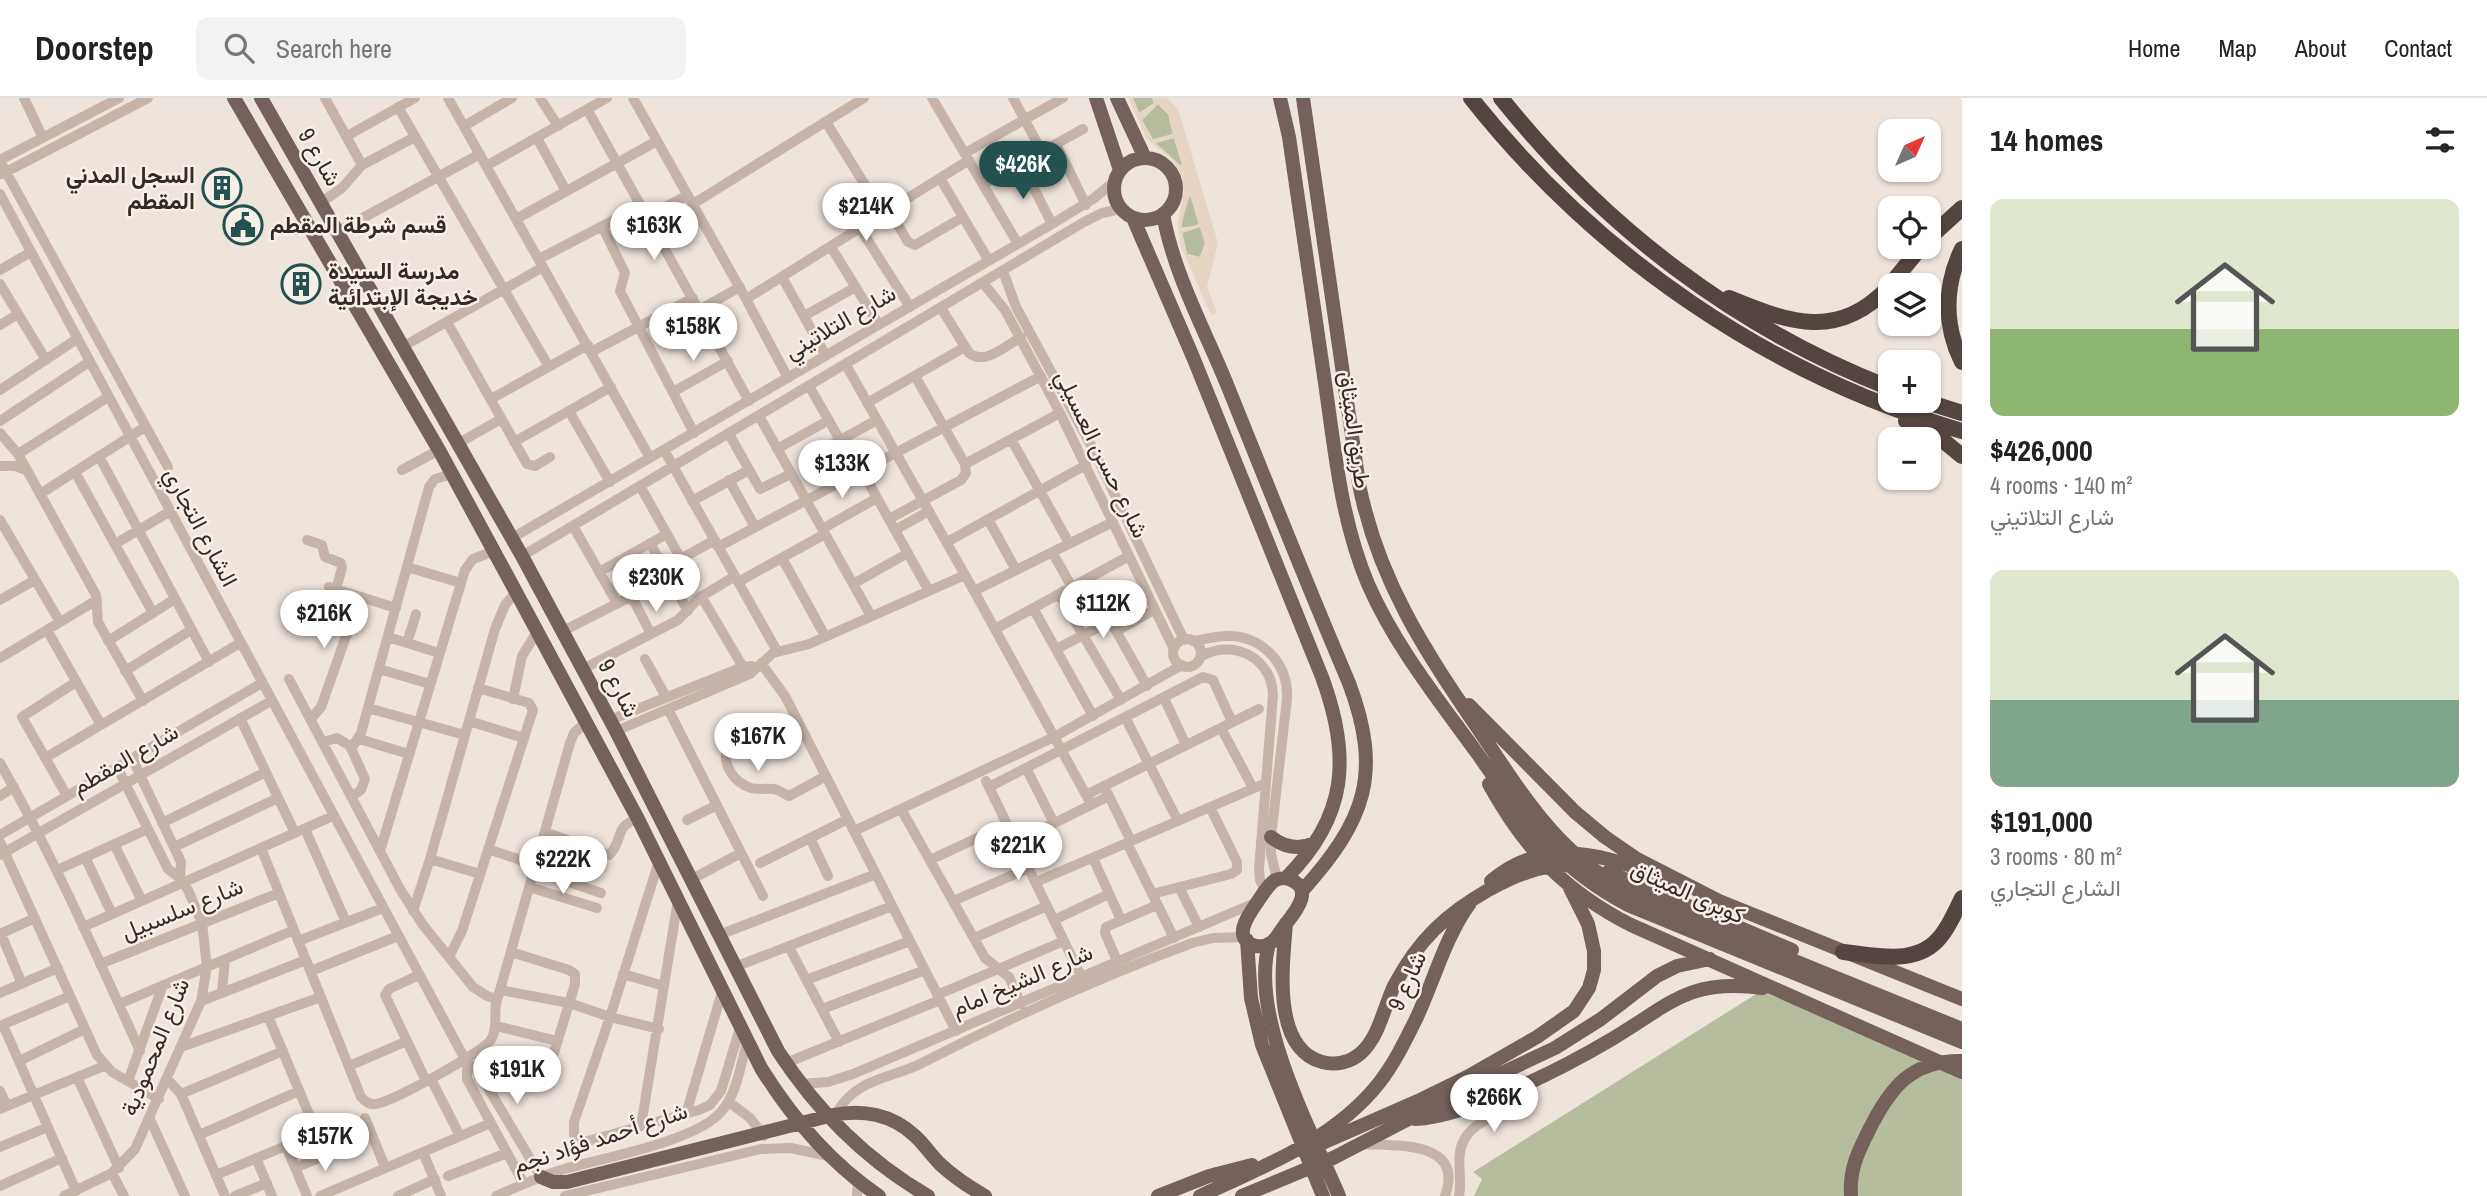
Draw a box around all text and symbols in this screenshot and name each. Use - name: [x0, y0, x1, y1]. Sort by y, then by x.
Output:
- search box: [196, 17, 686, 80]
- text: Doorstep: [35, 26, 154, 70]
- icon: search: [220, 29, 258, 67]
- text: Search here: [276, 31, 392, 66]
- text: Home: [2128, 32, 2180, 64]
- text: Map: [2218, 32, 2257, 64]
- text: About: [2295, 32, 2346, 64]
- text: Contact: [2384, 32, 2452, 64]
- north arrow: [1878, 119, 1941, 182]
- map controls: [1878, 119, 1941, 490]
- text: 14 homes: [1990, 120, 2104, 160]
- icon: filters: [2421, 121, 2459, 159]
- street label: شارع 9: [291, 122, 349, 192]
- pin: $426K: [974, 141, 1072, 201]
- text: $426K: [995, 148, 1051, 179]
- place label: السجل المدني المقطم: [66, 159, 195, 216]
- building icon: السجل المدني المقطم: [201, 167, 243, 209]
- pin: $214K: [817, 184, 915, 243]
- text: $214K: [838, 190, 894, 221]
- button: locate: [1878, 196, 1941, 259]
- pin: $163K: [605, 202, 703, 262]
- public building icon: قسم شرطة المقطم: [222, 204, 264, 246]
- place label: قسم شرطة المقطم: [270, 209, 446, 240]
- text: $163K: [626, 209, 682, 240]
- icon: home: [2162, 244, 2288, 370]
- place label: مدرسة السيدة خديجة الإبتدائية: [328, 255, 478, 312]
- building icon: مدرسة السيدة خديجة الإبتدائية: [280, 263, 322, 305]
- button: layers: [1878, 273, 1941, 336]
- street label: شارع التلاتيني: [778, 277, 903, 370]
- pin: $158K: [644, 303, 742, 363]
- text: $158K: [665, 310, 721, 341]
- button: +: [1878, 350, 1941, 413]
- street label: شارع حسن العسيلي: [1045, 365, 1157, 545]
- street label: طريق الميثاق: [1332, 369, 1379, 491]
- button: −: [1878, 427, 1941, 490]
- text: $426,000: [1990, 430, 2093, 470]
- pin: $133K: [793, 440, 891, 500]
- text: $133K: [814, 447, 870, 478]
- street label: الشارع التجاري: [154, 462, 246, 594]
- text: 4 rooms · 140 m²: [1990, 470, 2133, 501]
- text: شارع التلاتيني: [1990, 501, 2114, 532]
- pin: $230K: [607, 554, 705, 614]
- text: $230K: [628, 561, 684, 592]
- pin: $112K: [1054, 580, 1152, 640]
- text: $112K: [1076, 587, 1130, 618]
- pin: $216K: [275, 590, 373, 650]
- text: $216K: [296, 597, 352, 628]
- icon: home: [2162, 615, 2288, 741]
- street label: شارع 9: [590, 653, 648, 723]
- pin: $167K: [709, 714, 807, 773]
- street label: شارع المقطم: [66, 716, 184, 802]
- text: $167K: [730, 720, 786, 751]
- text: $191,000: [1990, 801, 2093, 841]
- pin: $221K: [969, 822, 1067, 882]
- text: $221K: [990, 829, 1046, 860]
- pin: $222K: [514, 836, 612, 896]
- text: 3 rooms · 80 m²: [1990, 841, 2122, 872]
- text: $222K: [535, 843, 591, 874]
- street label: كوبرى الميثاق: [1626, 853, 1750, 930]
- street label: شارع سلسبيل: [116, 870, 248, 948]
- text: الشارع التجاري: [1990, 872, 2121, 903]
- street label: شارع الشيخ امام: [946, 936, 1098, 1024]
- street label: شارع 9: [1380, 946, 1434, 1016]
- street label: شارع المحمودية: [113, 973, 197, 1121]
- pin: $191K: [468, 1046, 566, 1106]
- text: $191K: [489, 1053, 545, 1084]
- pin: $266K: [1445, 1074, 1543, 1134]
- text: $266K: [1466, 1081, 1522, 1112]
- street label: شارع أحمد فؤاد نجم: [508, 1095, 692, 1181]
- pin: $157K: [276, 1114, 374, 1173]
- text: $157K: [297, 1120, 353, 1151]

